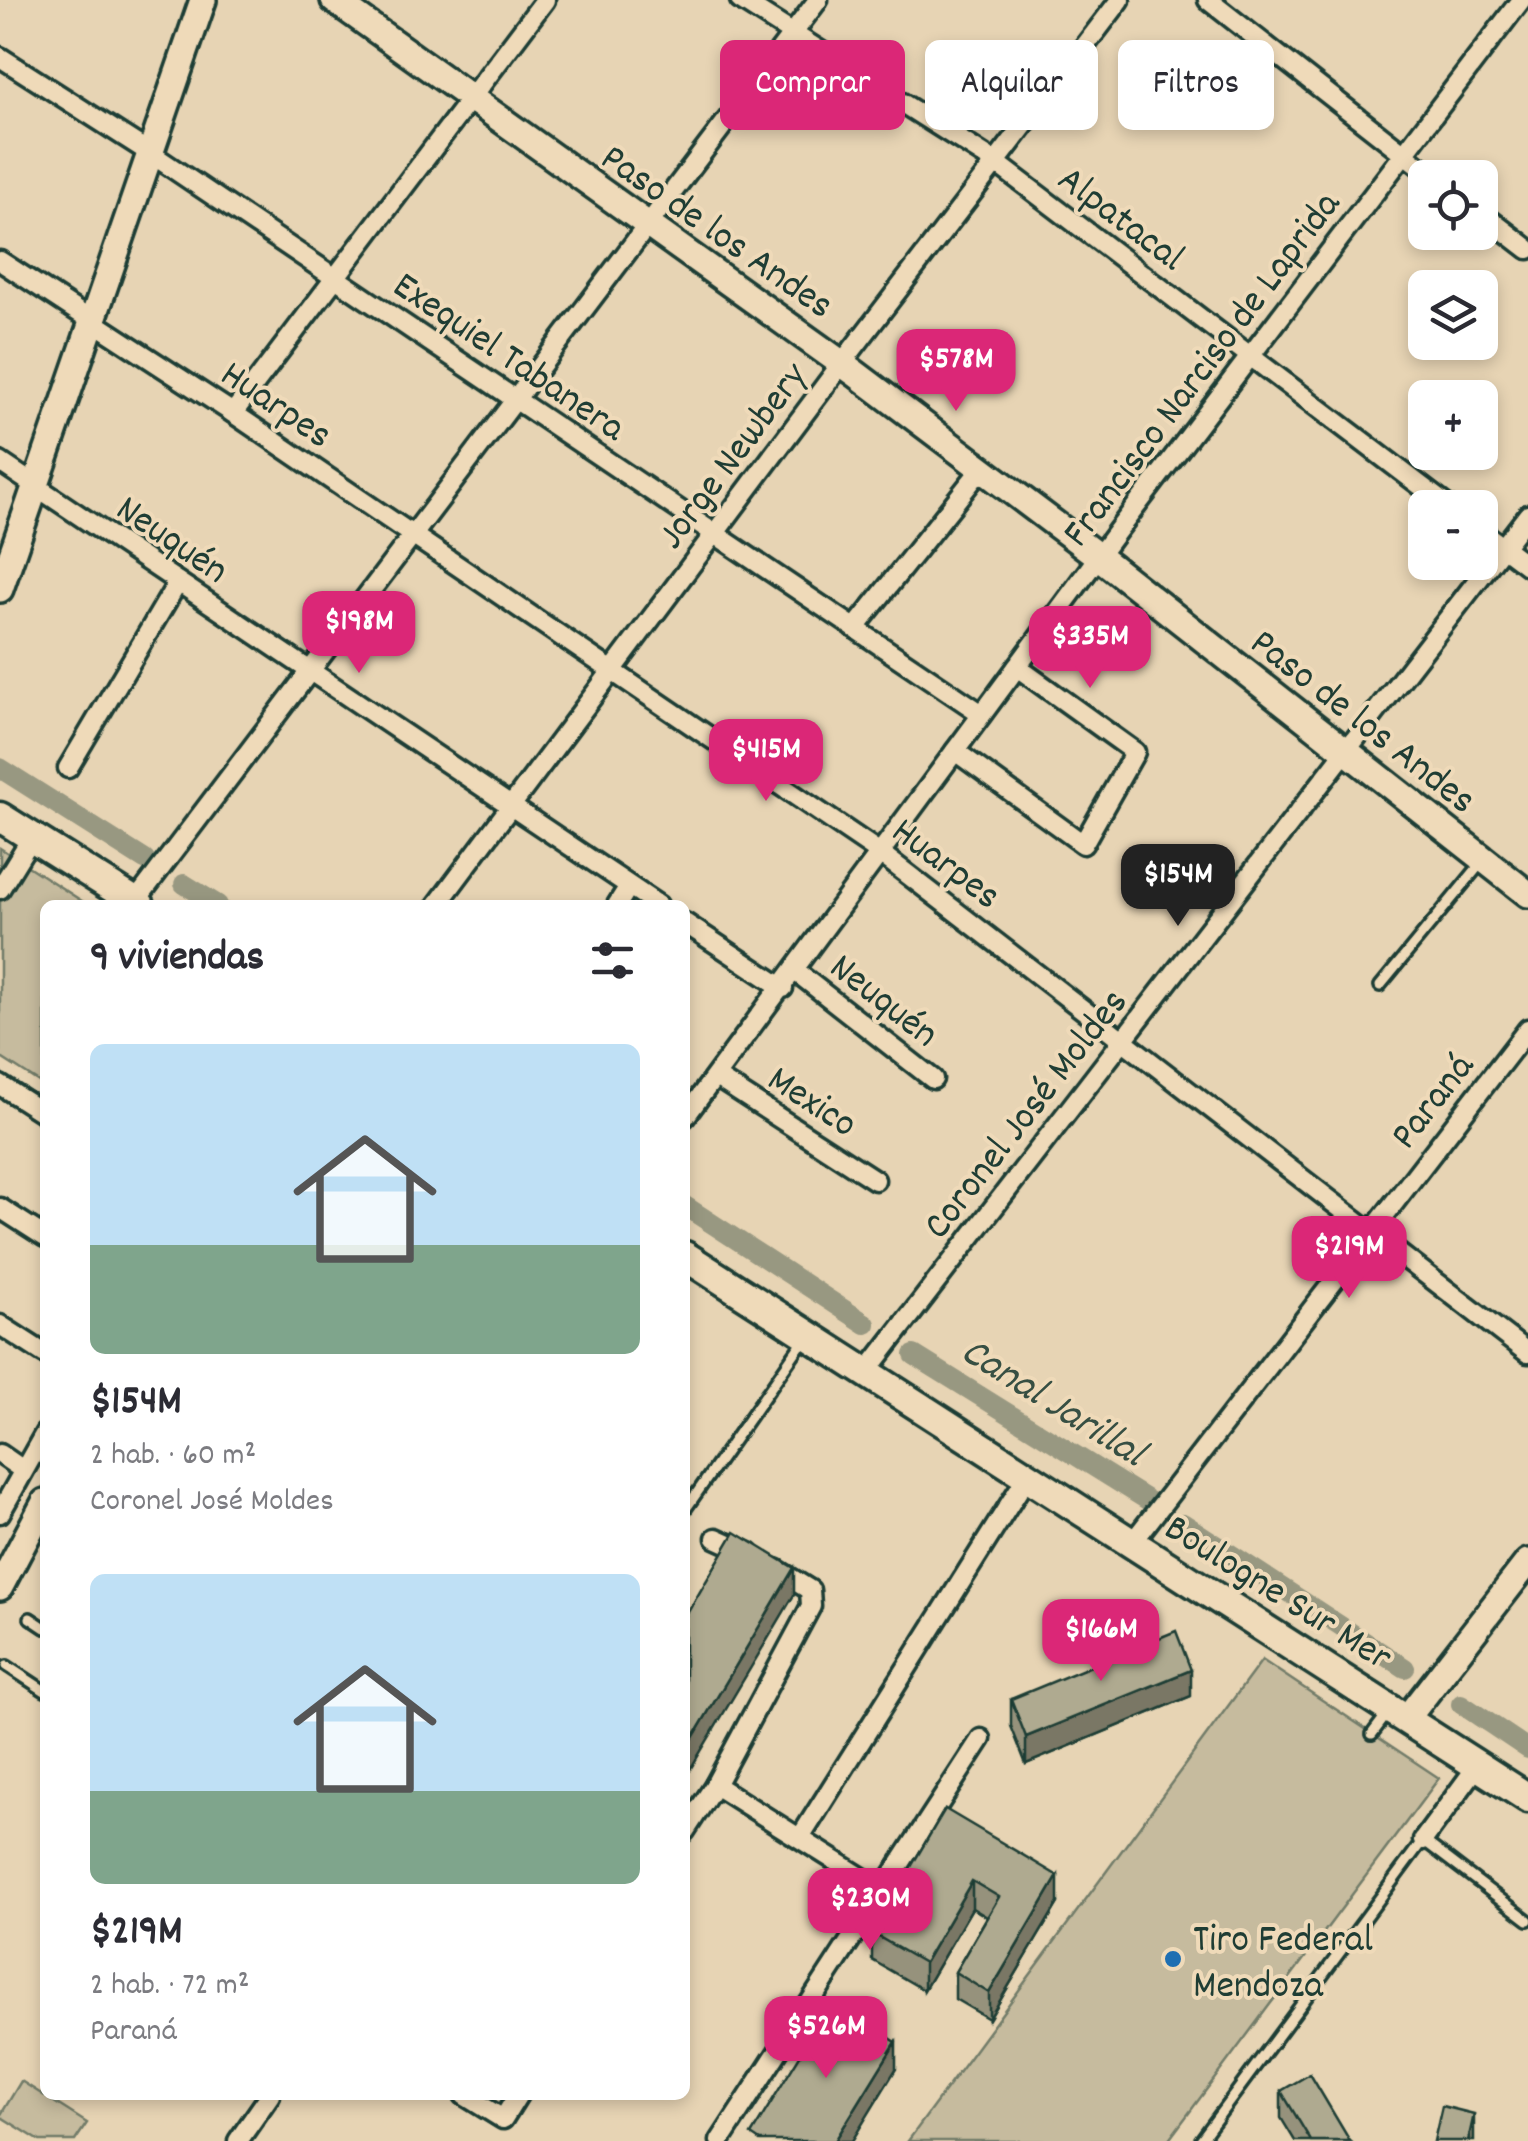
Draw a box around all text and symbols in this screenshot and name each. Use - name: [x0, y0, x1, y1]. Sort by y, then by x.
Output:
- chip: Comprar: [720, 40, 905, 130]
- chip: Alquilar: [925, 40, 1098, 130]
- chip: Filtros: [1118, 40, 1274, 130]
- street label: Paso de los Andes: [587, 133, 843, 336]
- street label: Alpatacal: [1043, 154, 1195, 288]
- map controls: [1408, 160, 1498, 580]
- button: locate: [1408, 160, 1498, 250]
- street label: Francisco Narciso de Laprida: [1051, 180, 1358, 561]
- street label: Exequiel Tabanera: [380, 260, 636, 459]
- button: layers: [1408, 270, 1498, 360]
- pin: $578M: [886, 329, 1026, 414]
- text: $578M: [919, 338, 993, 384]
- street label: Huarpes: [207, 349, 342, 466]
- street label: Jorge Newbery: [646, 352, 825, 563]
- button: +: [1408, 380, 1498, 470]
- street label: Neuquén: [102, 484, 238, 601]
- button: −: [1408, 490, 1498, 580]
- pin: $198M: [289, 591, 429, 676]
- text: $198M: [324, 600, 394, 646]
- pin: $335M: [1020, 606, 1160, 691]
- text: $335M: [1051, 615, 1129, 661]
- street label: Paso de los Andes: [1236, 618, 1486, 831]
- pin: $415M: [696, 719, 836, 804]
- text: $415M: [731, 728, 801, 774]
- street label: Huarpes: [877, 806, 1011, 926]
- pin: $154M: [1108, 844, 1248, 929]
- text: $154M: [1143, 853, 1213, 899]
- text: 9 viviendas: [90, 930, 264, 990]
- icon: filters: [585, 933, 640, 988]
- street label: Neuquén: [815, 942, 949, 1064]
- street label: Coronel José Moldes: [912, 978, 1144, 1254]
- street label: Paraná: [1379, 1042, 1491, 1163]
- street label: Mexico: [754, 1054, 867, 1155]
- icon: home: [275, 1109, 455, 1289]
- pin: $219M: [1279, 1216, 1419, 1301]
- text: $219M: [1314, 1225, 1384, 1271]
- water label: Canal Jarillal: [948, 1325, 1158, 1487]
- text: $154M: [90, 1374, 182, 1434]
- text: 2 hab. · 60 m²: [90, 1434, 256, 1480]
- text: Coronel José Moldes: [90, 1480, 334, 1526]
- street label: Boulogne Sur Mer: [1152, 1503, 1402, 1688]
- pin: $166M: [1031, 1599, 1171, 1684]
- text: $166M: [1064, 1608, 1138, 1654]
- icon: home: [275, 1639, 455, 1819]
- pin: $230M: [800, 1868, 940, 1953]
- text: $230M: [830, 1877, 910, 1923]
- text: $219M: [90, 1904, 183, 1964]
- place label: Tiro Federal Mendoza: [1193, 1914, 1373, 2017]
- marker: Tiro Federal Mendoza: [1162, 1948, 1184, 1970]
- text: 2 hab. · 72 m²: [90, 1964, 249, 2010]
- pin: $526M: [756, 1996, 896, 2081]
- text: $526M: [786, 2005, 866, 2051]
- text: Paraná: [90, 2010, 177, 2056]

